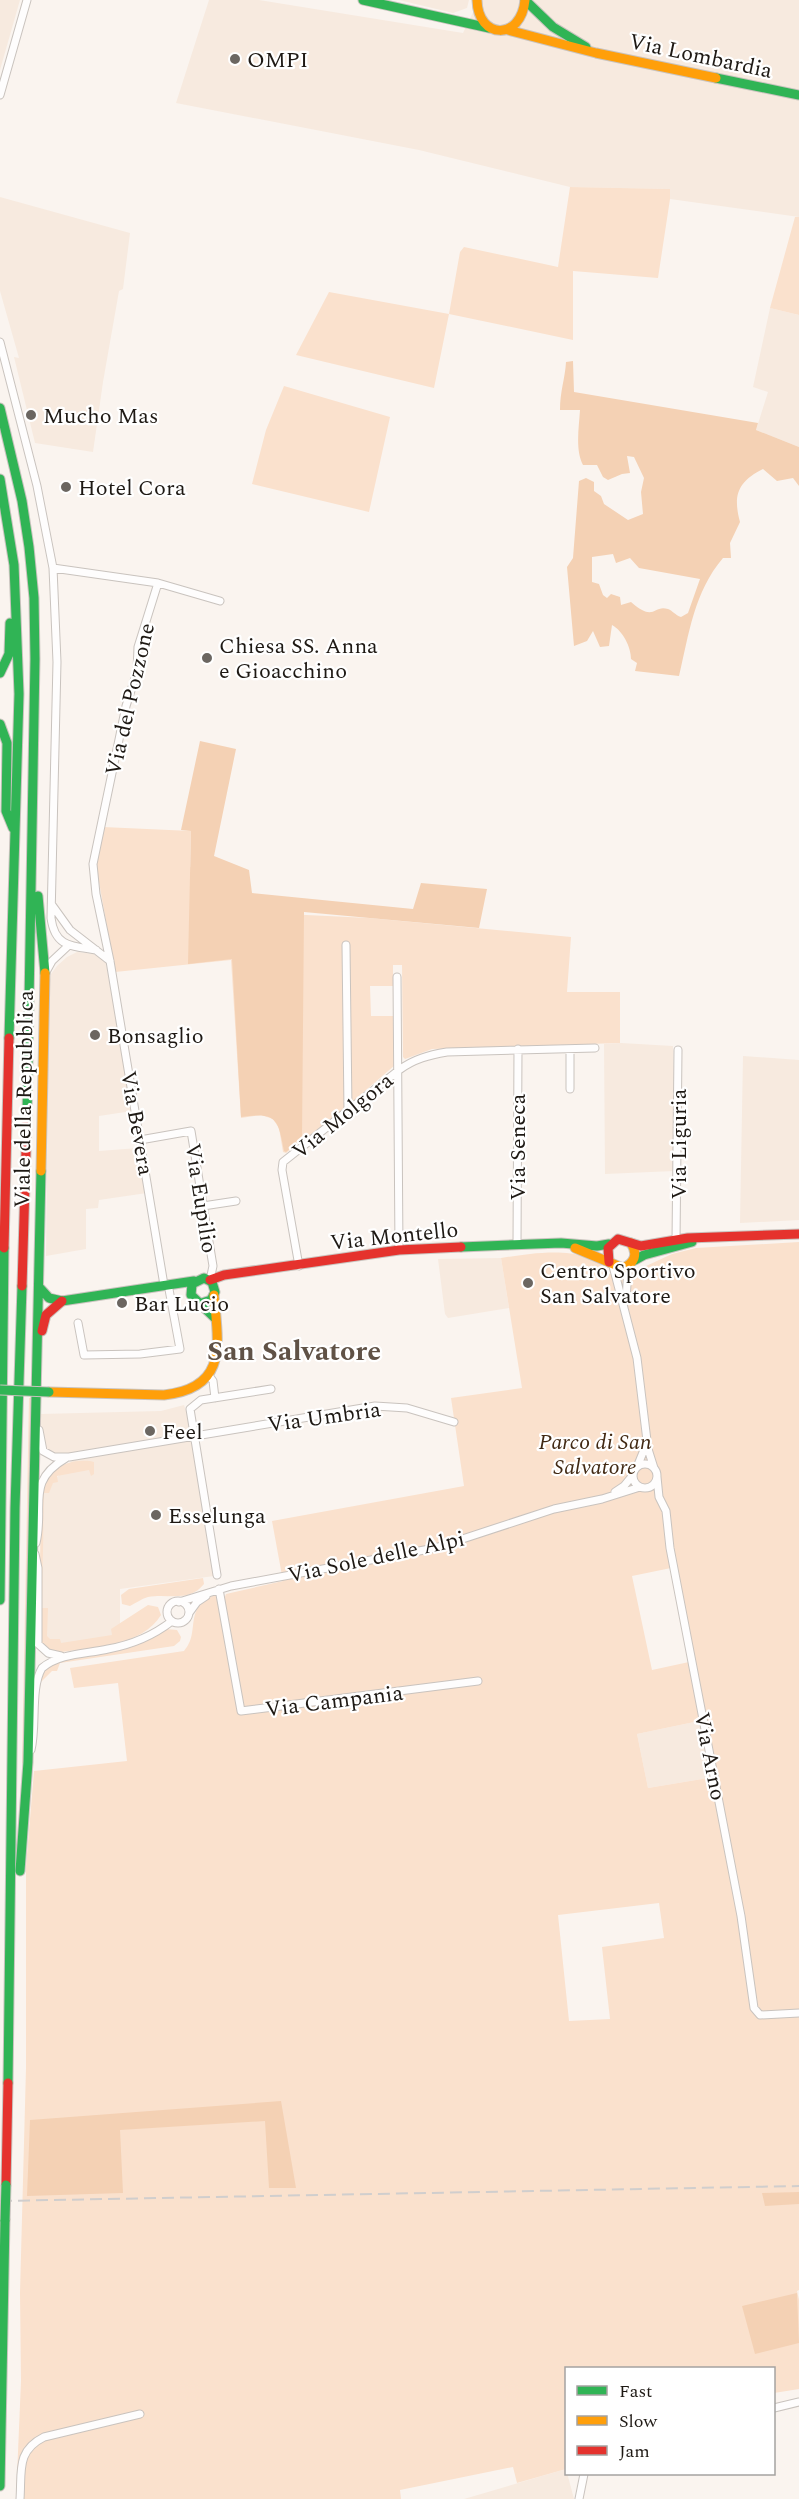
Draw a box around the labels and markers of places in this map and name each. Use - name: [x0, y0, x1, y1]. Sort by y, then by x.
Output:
- place label: OMPI: [247, 44, 308, 77]
- marker: OMPI: [228, 52, 242, 66]
- place label: Mucho Mas: [43, 400, 159, 433]
- marker: Mucho Mas: [24, 408, 38, 422]
- place label: Hotel Cora: [78, 472, 186, 505]
- marker: Hotel Cora: [59, 480, 73, 494]
- place label: Chiesa SS. Anna e Gioacchino: [219, 630, 378, 688]
- marker: Chiesa SS. Anna e Gioacchino: [200, 651, 214, 665]
- place label: Bonsaglio: [107, 1020, 204, 1053]
- marker: Bonsaglio: [88, 1028, 102, 1042]
- place label: Centro Sportivo San Salvatore: [540, 1255, 696, 1313]
- marker: Centro Sportivo San Salvatore: [521, 1276, 535, 1290]
- place label: Bar Lucio: [134, 1288, 229, 1321]
- marker: Bar Lucio: [115, 1296, 129, 1310]
- place label: Feel: [162, 1416, 203, 1449]
- marker: Feel: [143, 1424, 157, 1438]
- place label: Esselunga: [168, 1500, 266, 1533]
- marker: Esselunga: [149, 1508, 163, 1522]

